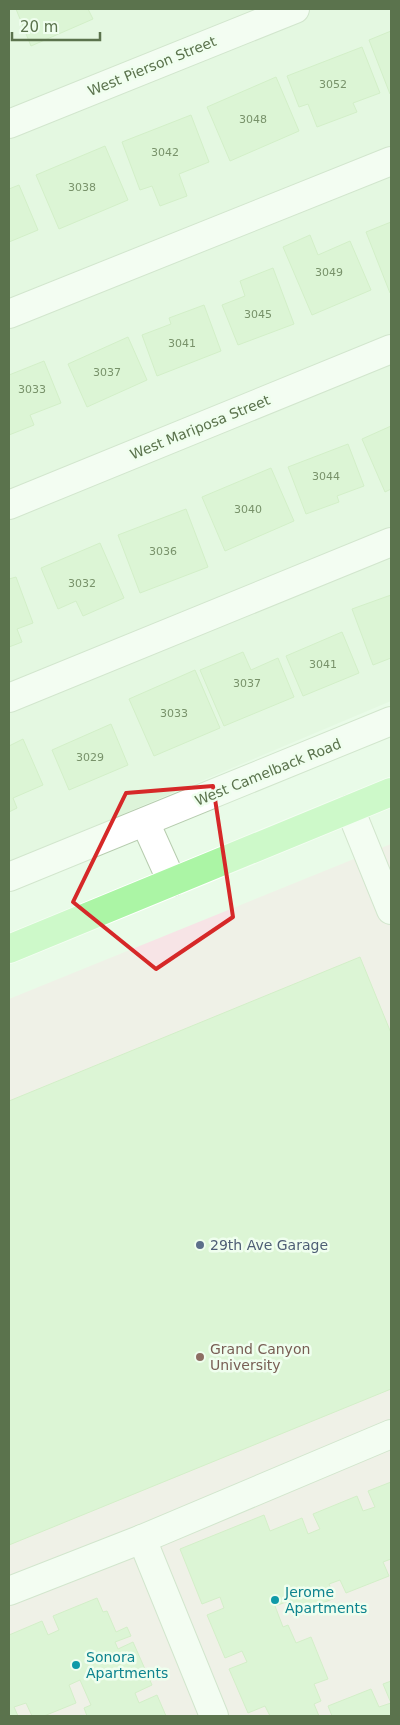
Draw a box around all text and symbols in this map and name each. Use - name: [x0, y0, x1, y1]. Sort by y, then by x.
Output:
- scale bar: [12, 10, 100, 42]
- text: 20 m: [20, 18, 58, 36]
- street label: West Pierson Street: [85, 33, 219, 99]
- house number: 3052: [319, 78, 347, 91]
- house number: 3048: [239, 113, 267, 126]
- house number: 3042: [151, 146, 179, 159]
- house number: 3038: [68, 181, 96, 194]
- house number: 3049: [315, 266, 343, 279]
- house number: 3045: [244, 308, 272, 321]
- house number: 3041: [168, 337, 196, 350]
- house number: 3037: [93, 366, 121, 379]
- house number: 3033: [18, 383, 46, 396]
- street label: West Mariposa Street: [128, 391, 273, 462]
- house number: 3044: [312, 470, 340, 483]
- house number: 3040: [234, 503, 262, 516]
- house number: 3036: [149, 545, 177, 558]
- house number: 3032: [68, 577, 96, 590]
- house number: 3041: [309, 658, 337, 671]
- house number: 3037: [233, 677, 261, 690]
- house number: 3033: [160, 707, 188, 720]
- street label: West Camelback Road: [193, 735, 343, 809]
- house number: 3029: [76, 751, 104, 764]
- place label: 29th Ave Garage: [210, 1237, 328, 1253]
- marker: 29th Ave Garage: [194, 1239, 206, 1251]
- place label: Grand Canyon University: [210, 1341, 310, 1373]
- marker: Grand Canyon University: [194, 1351, 206, 1363]
- place label: Jerome Apartments: [284, 1584, 367, 1616]
- marker: Jerome Apartments: [269, 1594, 281, 1606]
- place label: Sonora Apartments: [86, 1649, 168, 1681]
- marker: Sonora Apartments: [70, 1659, 82, 1671]

